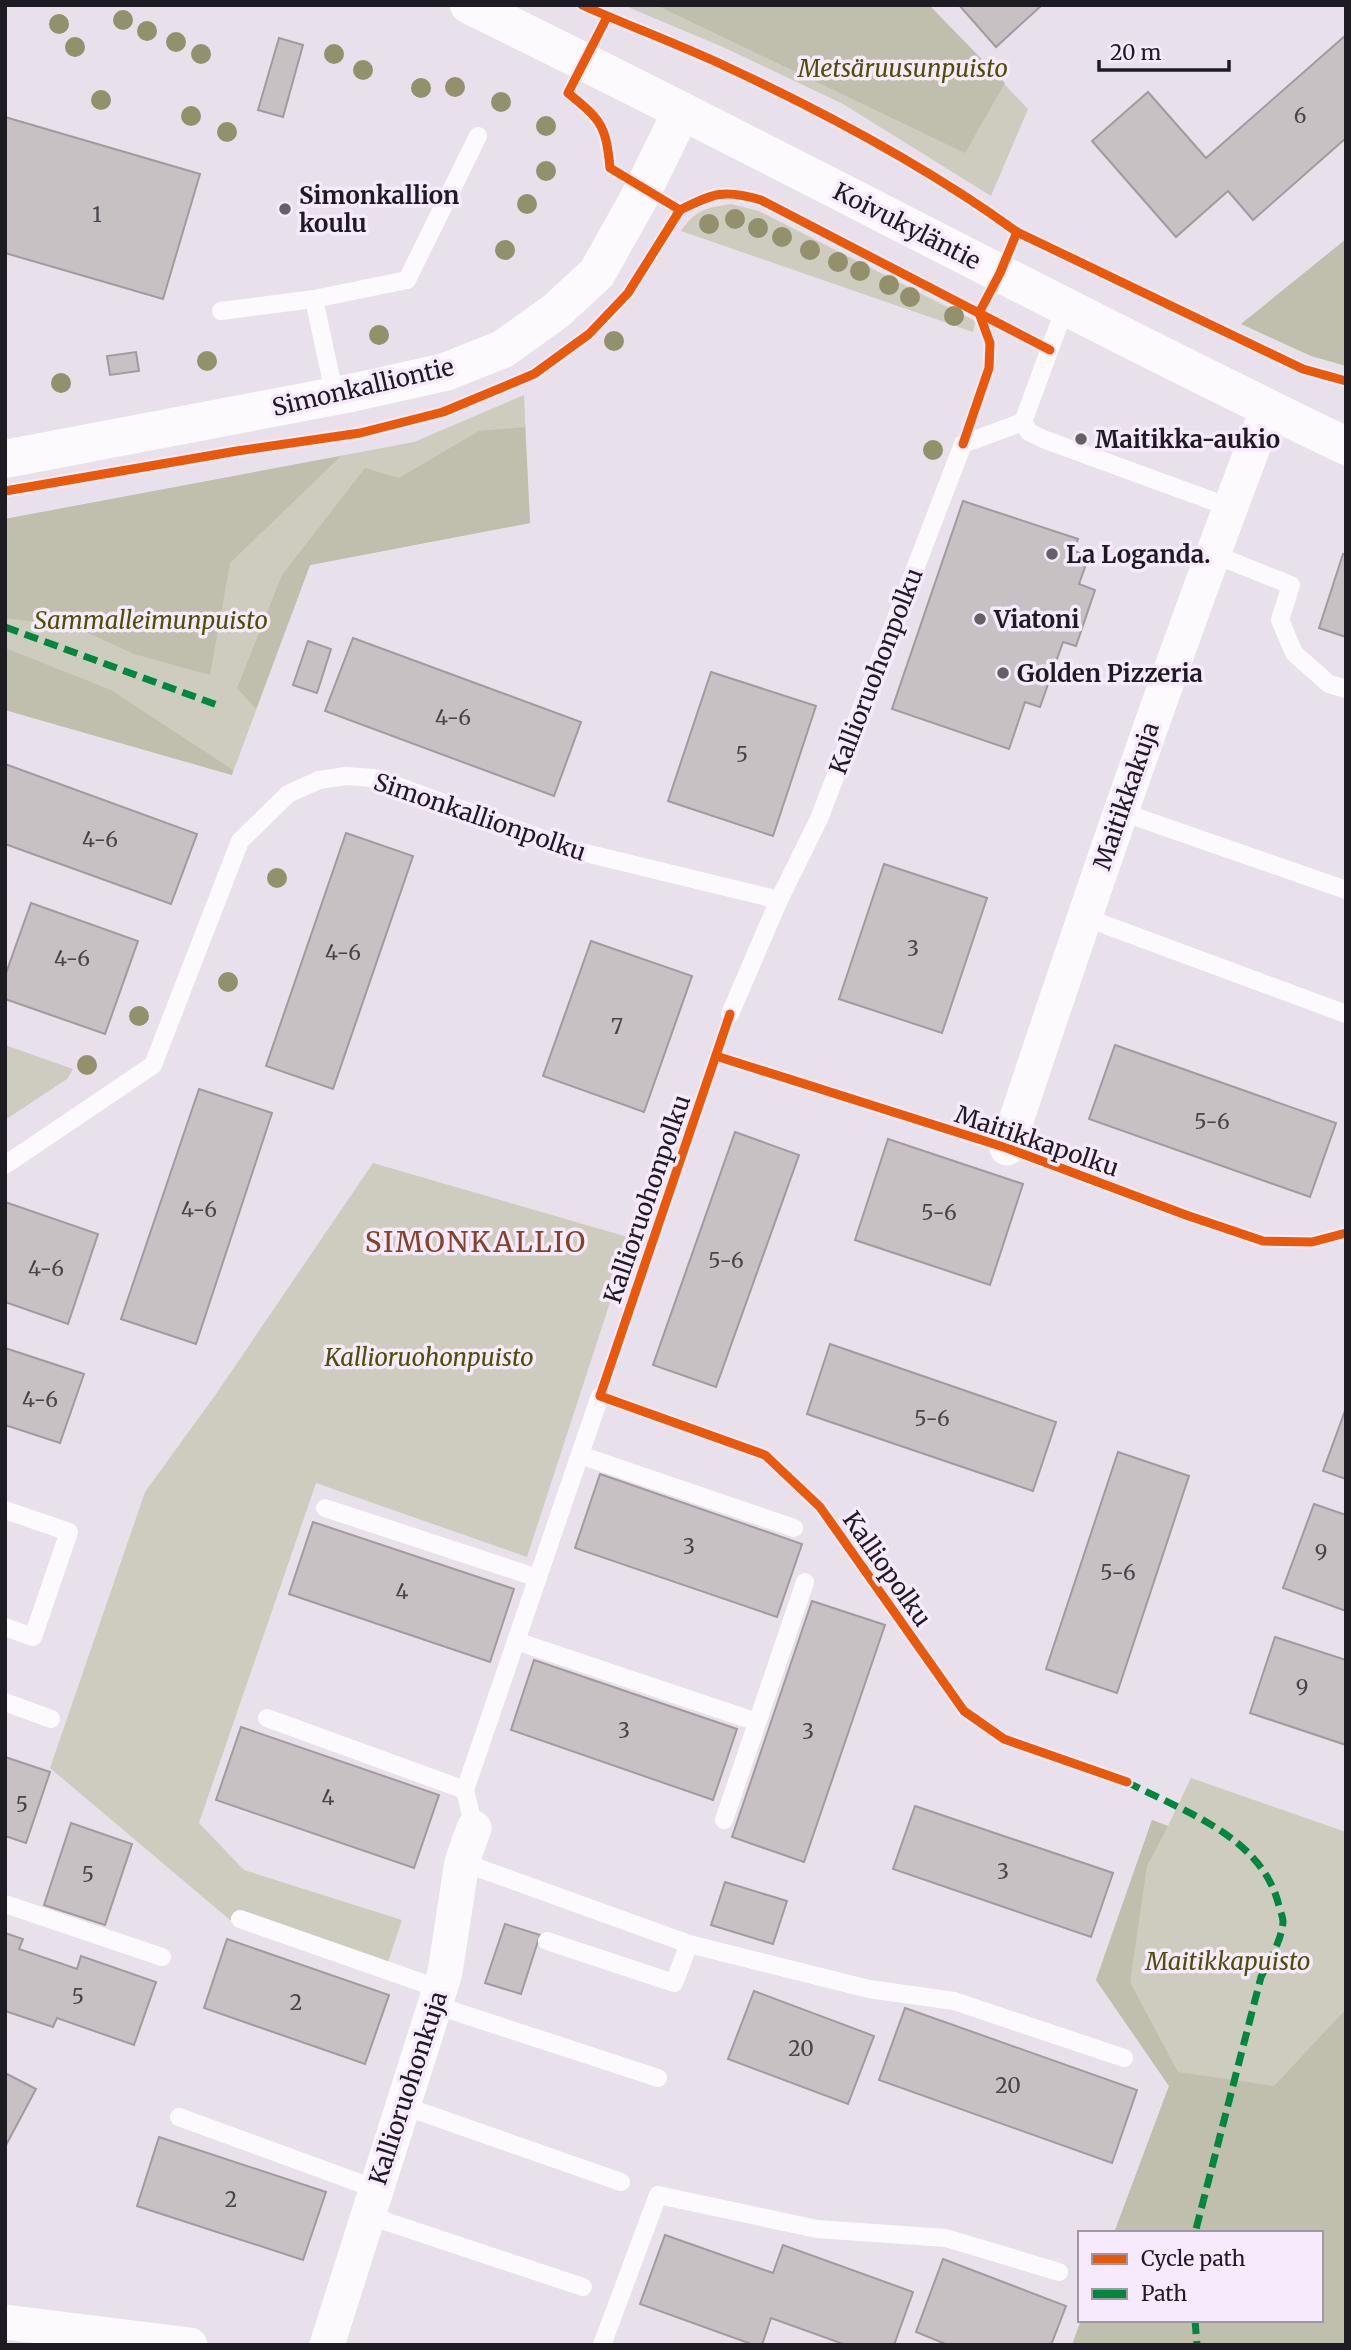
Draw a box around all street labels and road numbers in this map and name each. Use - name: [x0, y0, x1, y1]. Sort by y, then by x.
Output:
- street label: Koivukyläntie: [828, 176, 986, 276]
- street label: Simonkalliontie: [269, 351, 457, 423]
- street label: Kallioruohonpolku: [822, 564, 930, 778]
- street label: Maitikkakuja: [1086, 718, 1166, 874]
- street label: Simonkallionpolku: [370, 766, 590, 868]
- street label: Kallioruohonpolku: [597, 1091, 697, 1307]
- street label: Maitikkapolku: [951, 1098, 1123, 1184]
- street label: Kalliopolku: [836, 1505, 938, 1633]
- street label: Kallioruohonkuja: [362, 1987, 454, 2189]

